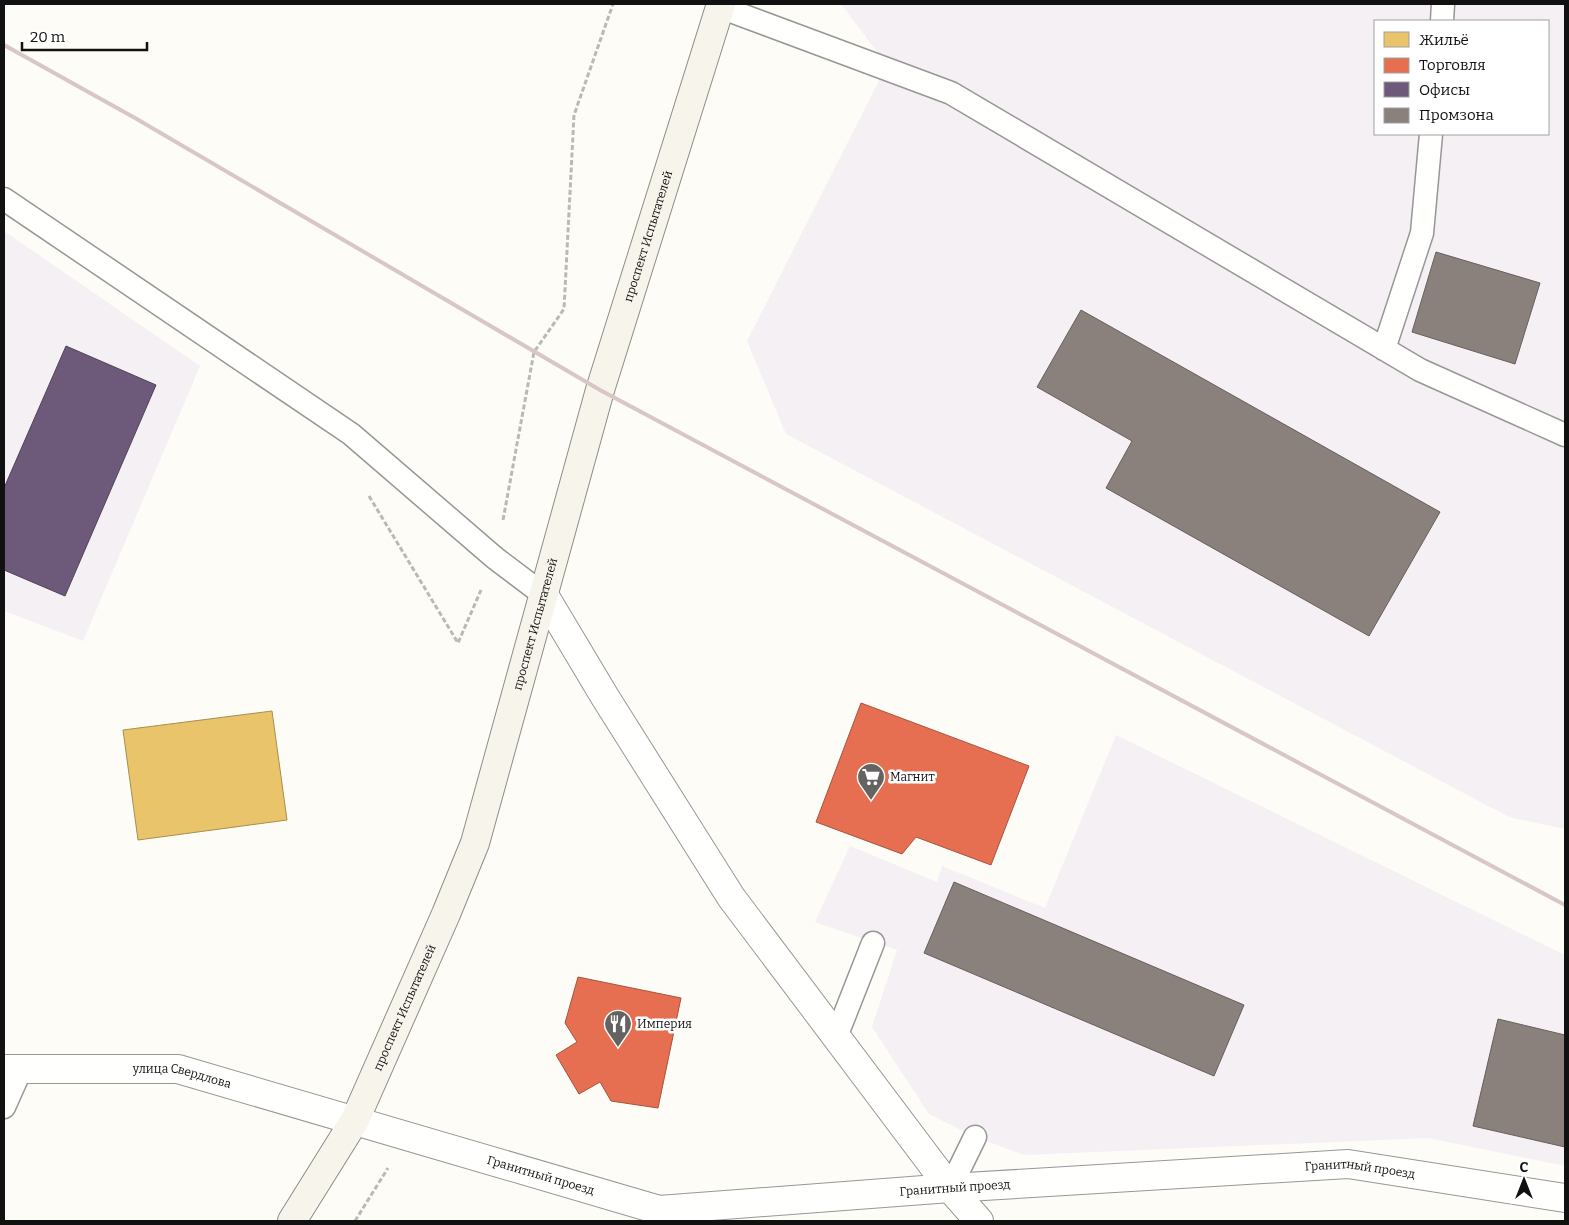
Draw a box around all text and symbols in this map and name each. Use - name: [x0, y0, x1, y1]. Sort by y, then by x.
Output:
- scale bar: [22, 20, 148, 52]
- legend: [1374, 20, 1549, 135]
- text: 20 m: [30, 28, 66, 46]
- text: Жильё: [1419, 31, 1469, 49]
- text: Торговля: [1419, 56, 1486, 74]
- text: Офисы: [1419, 81, 1470, 99]
- text: Промзона: [1419, 106, 1494, 124]
- street label: проспект Испытателей: [621, 169, 675, 304]
- street label: проспект Испытателей: [510, 556, 560, 692]
- supermarket icon: Магнит: [856, 762, 886, 801]
- place label: Магнит: [890, 770, 935, 784]
- street label: проспект Испытателей: [371, 942, 439, 1073]
- restaurant icon: Империя: [603, 1009, 633, 1048]
- place label: Империя: [637, 1017, 692, 1031]
- street label: улица Свердлова: [132, 1062, 233, 1091]
- street label: Гранитный проезд: [485, 1153, 596, 1198]
- north arrow: [1499, 1155, 1549, 1205]
- street label: Гранитный проезд: [1304, 1157, 1416, 1181]
- text: С: [1520, 1159, 1529, 1176]
- street label: Гранитный проезд: [899, 1177, 1011, 1199]

